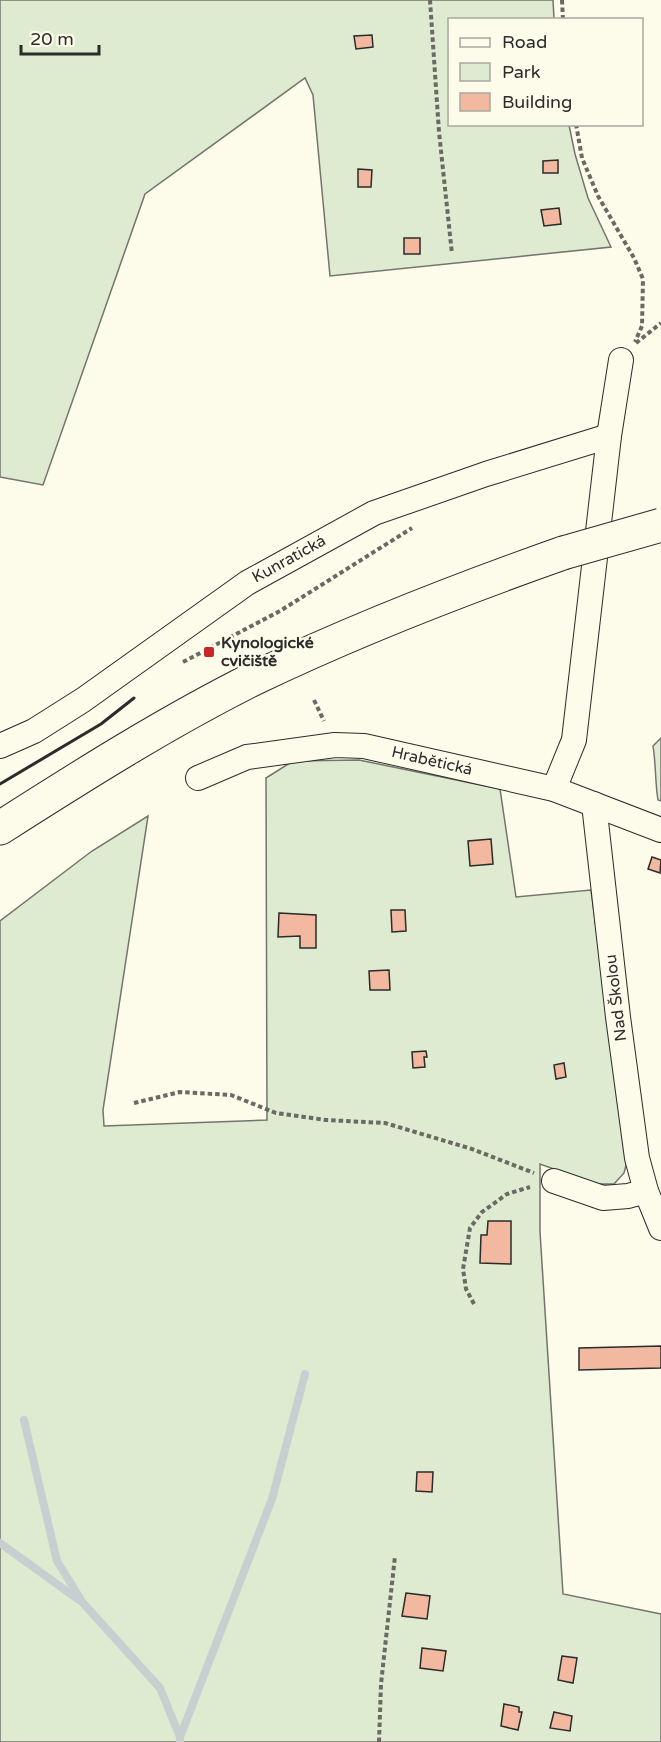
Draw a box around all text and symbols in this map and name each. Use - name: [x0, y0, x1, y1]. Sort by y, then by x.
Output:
- scale bar: [21, 18, 99, 56]
- legend: [448, 18, 643, 126]
- text: 20 m: [30, 28, 74, 50]
- text: Road: [502, 31, 547, 53]
- text: Park: [502, 61, 541, 83]
- text: Building: [502, 91, 572, 113]
- street label: Kunratická: [249, 531, 329, 587]
- place label: Kynologické cvičiště: [221, 633, 314, 671]
- marker: Kynologické cvičiště: [202, 645, 216, 659]
- street label: Hrabětická: [390, 742, 474, 780]
- street label: Nad Školou: [601, 953, 631, 1043]

